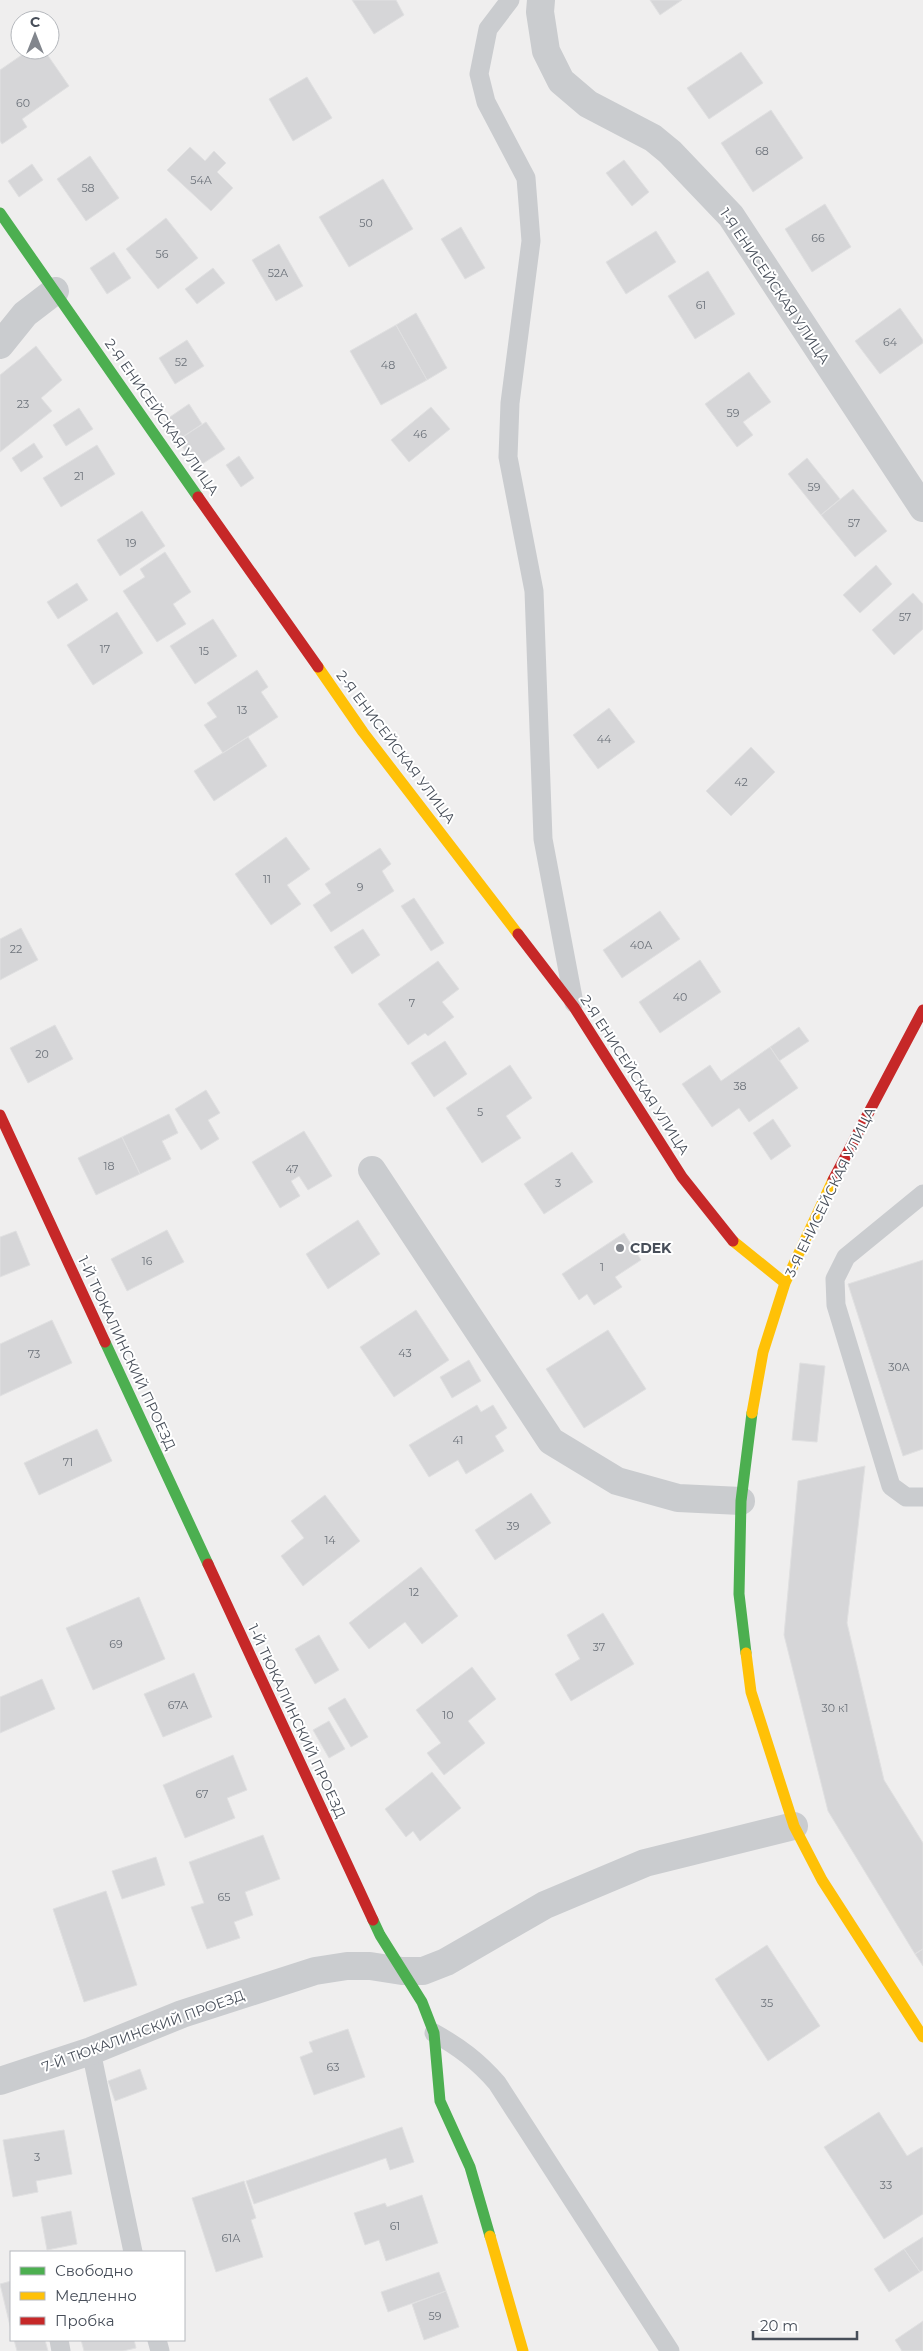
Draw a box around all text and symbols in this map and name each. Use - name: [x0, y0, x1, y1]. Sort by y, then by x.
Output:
- north arrow: [10, 10, 60, 60]
- text: С: [30, 13, 40, 31]
- house number: 60: [16, 96, 30, 110]
- house number: 68: [755, 144, 769, 158]
- house number: 54А: [190, 173, 213, 187]
- house number: 58: [81, 181, 95, 195]
- street label: 1-Я ЕНИСЕЙСКАЯ УЛИЦА: [716, 205, 834, 368]
- house number: 50: [359, 216, 373, 230]
- house number: 66: [811, 231, 825, 245]
- house number: 56: [156, 247, 169, 261]
- house number: 52А: [268, 266, 289, 280]
- house number: 61: [696, 298, 706, 312]
- street label: 2-Я ЕНИСЕЙСКАЯ УЛИЦА: [101, 335, 223, 499]
- house number: 64: [883, 335, 898, 349]
- house number: 52: [175, 355, 187, 369]
- house number: 48: [381, 358, 395, 372]
- house number: 23: [17, 397, 29, 411]
- house number: 59: [727, 406, 740, 420]
- house number: 46: [413, 427, 427, 441]
- house number: 21: [74, 469, 84, 483]
- house number: 59: [808, 480, 821, 494]
- house number: 57: [848, 516, 860, 530]
- house number: 19: [126, 536, 137, 550]
- house number: 57: [899, 610, 911, 624]
- house number: 17: [100, 642, 110, 656]
- house number: 15: [199, 644, 209, 658]
- street label: 2-Я ЕНИСЕЙСКАЯ УЛИЦА: [333, 667, 460, 828]
- house number: 13: [237, 703, 247, 717]
- house number: 44: [597, 732, 612, 746]
- house number: 42: [734, 775, 748, 789]
- house number: 11: [263, 872, 271, 886]
- house number: 9: [357, 880, 364, 894]
- house number: 40А: [630, 938, 653, 952]
- house number: 22: [10, 942, 22, 956]
- house number: 40: [673, 990, 687, 1004]
- street label: 2-Я ЕНИСЕЙСКАЯ УЛИЦА: [577, 992, 694, 1159]
- house number: 7: [409, 996, 415, 1010]
- house number: 20: [35, 1047, 49, 1061]
- house number: 38: [733, 1079, 747, 1093]
- street label: 3-Я ЕНИСЕЙСКАЯ УЛИЦА: [781, 1104, 879, 1280]
- house number: 5: [477, 1105, 483, 1119]
- house number: 18: [104, 1159, 115, 1173]
- house number: 47: [285, 1162, 299, 1176]
- house number: 3: [555, 1176, 561, 1190]
- place label: CDEK: [630, 1239, 672, 1257]
- marker: CDEK: [614, 1242, 626, 1254]
- street label: 1-Й ТЮКАЛИНСКИЙ ПРОЕЗД: [74, 1253, 180, 1453]
- house number: 16: [142, 1254, 153, 1268]
- house number: 1: [600, 1260, 604, 1274]
- house number: 43: [398, 1346, 412, 1360]
- house number: 73: [28, 1347, 40, 1361]
- house number: 30А: [888, 1360, 911, 1374]
- house number: 41: [453, 1433, 463, 1447]
- house number: 71: [63, 1455, 73, 1469]
- house number: 39: [507, 1519, 520, 1533]
- house number: 14: [324, 1533, 336, 1547]
- house number: 12: [409, 1585, 419, 1599]
- street label: 1-Й ТЮКАЛИНСКИЙ ПРОЕЗД: [244, 1621, 350, 1821]
- house number: 69: [109, 1637, 123, 1651]
- house number: 37: [593, 1640, 605, 1654]
- house number: 67А: [168, 1698, 189, 1712]
- house number: 30 к1: [822, 1701, 848, 1715]
- house number: 10: [442, 1708, 454, 1722]
- house number: 67: [195, 1787, 209, 1801]
- house number: 65: [218, 1890, 230, 1904]
- street label: 7-Й ТЮКАЛИНСКИЙ ПРОЕЗД: [39, 1986, 247, 2076]
- house number: 35: [761, 1996, 773, 2010]
- house number: 63: [327, 2060, 339, 2074]
- house number: 3: [34, 2150, 40, 2164]
- house number: 33: [880, 2178, 892, 2192]
- house number: 61: [390, 2219, 400, 2233]
- house number: 61А: [222, 2231, 241, 2245]
- legend: [10, 2251, 185, 2341]
- text: Свободно: [55, 2261, 133, 2280]
- text: Медленно: [55, 2286, 137, 2305]
- scale bar: [753, 2308, 857, 2340]
- house number: 59: [429, 2309, 442, 2323]
- text: Пробка: [55, 2311, 114, 2330]
- text: 20 m: [760, 2316, 798, 2335]

